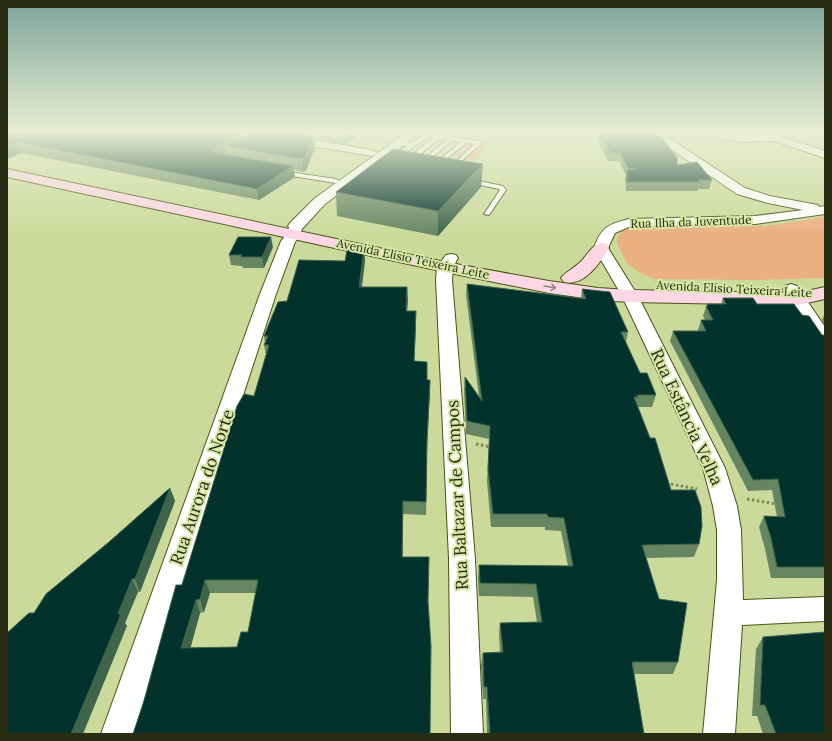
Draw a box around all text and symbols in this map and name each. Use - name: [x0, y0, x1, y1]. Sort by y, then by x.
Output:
- street label: Rua Ilha da Juventude: [630, 212, 752, 231]
- street label: Avenida Elísio Teixeira Leite: [334, 235, 491, 282]
- street label: Avenida Elísio Teixeira Leite: [655, 277, 813, 300]
- one-way arrow: [543, 284, 556, 292]
- street label: Rua Estância Velha: [646, 345, 728, 489]
- street label: Rua Baltazar de Campos: [441, 399, 473, 591]
- street label: Rua Aurora do Norte: [165, 406, 239, 568]

